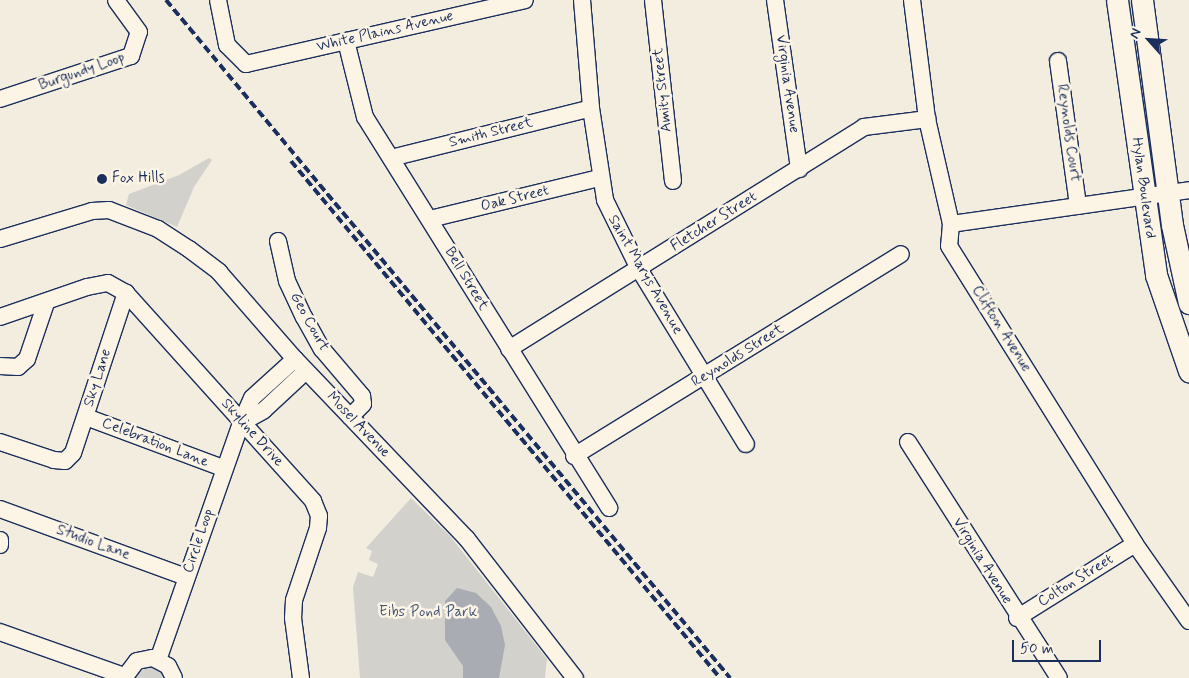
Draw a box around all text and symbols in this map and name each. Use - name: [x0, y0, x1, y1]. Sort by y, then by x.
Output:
- street label: White Plains Avenue: [317, 8, 453, 56]
- north arrow: [1124, 15, 1174, 65]
- text: N: [1125, 25, 1146, 42]
- street label: Virginia Avenue: [771, 33, 803, 135]
- street label: Amity Street: [650, 47, 676, 133]
- street label: Burgundy Loop: [37, 49, 127, 95]
- street label: Reynolds Court: [1052, 83, 1084, 183]
- street label: Smith Street: [447, 114, 535, 152]
- street label: Hylan Boulevard: [1127, 138, 1159, 238]
- place label: Fox Hills: [112, 170, 165, 188]
- marker: Fox Hills: [96, 173, 108, 185]
- street label: Oak Street: [478, 182, 552, 216]
- street label: Fletcher Street: [666, 188, 762, 256]
- street label: Saint Marys Avenue: [605, 214, 685, 336]
- street label: Bell Street: [440, 244, 492, 314]
- street label: Clifton Avenue: [967, 282, 1035, 376]
- street label: Geo Court: [286, 290, 332, 354]
- street label: Reynolds Street: [689, 320, 787, 392]
- street label: Sky Lane: [80, 347, 116, 409]
- street label: Mosel Avenue: [321, 387, 395, 463]
- street label: Skyline Drive: [217, 396, 287, 470]
- street label: Celebration Lane: [100, 415, 210, 471]
- street label: Circle Loop: [179, 505, 219, 577]
- street label: Virginia Avenue: [948, 514, 1016, 608]
- street label: Studio Lane: [55, 522, 131, 564]
- street label: Colton Street: [1034, 550, 1118, 612]
- park label: Eibs Pond Park: [381, 604, 475, 622]
- scale bar: [1014, 630, 1103, 662]
- text: 50 m: [1020, 639, 1054, 659]

